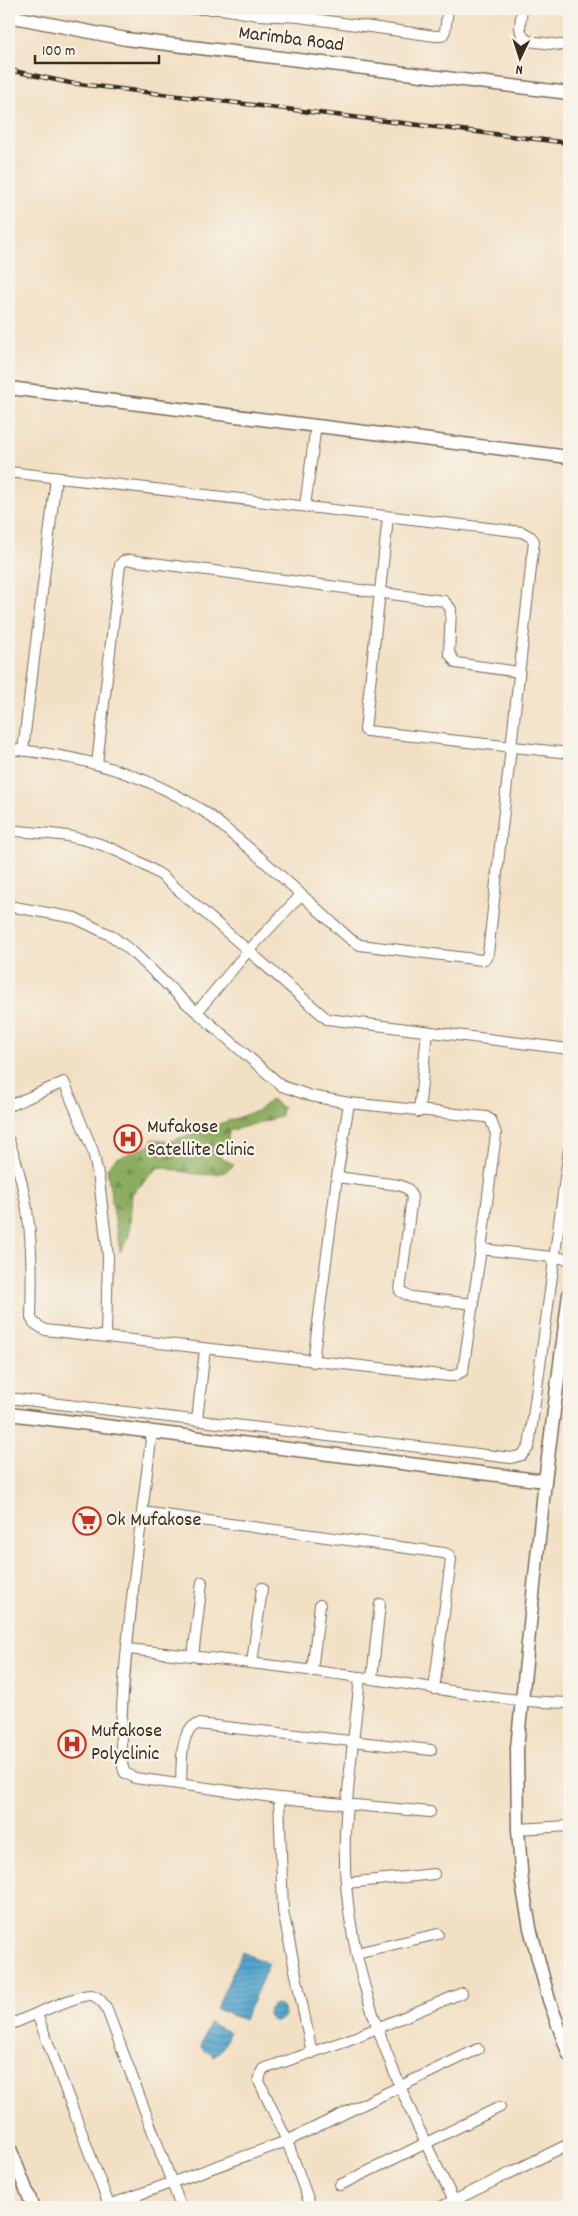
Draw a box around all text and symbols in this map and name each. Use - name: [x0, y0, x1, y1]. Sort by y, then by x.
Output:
- street label: Marimba Road: [237, 20, 345, 60]
- scale bar: [35, 32, 159, 64]
- north arrow: [496, 32, 546, 82]
- text: 100 m: [42, 41, 75, 63]
- text: N: [515, 59, 523, 79]
- place label: Mufakose Satellite Clinic: [147, 1114, 255, 1165]
- hospital icon: Mufakose Satellite Clinic: [113, 1124, 143, 1154]
- supermarket icon: Ok Mufakose: [72, 1506, 102, 1536]
- place label: Ok Mufakose: [106, 1507, 202, 1535]
- place label: Mufakose Polyclinic: [91, 1718, 162, 1769]
- hospital icon: Mufakose Polyclinic: [57, 1729, 87, 1759]

